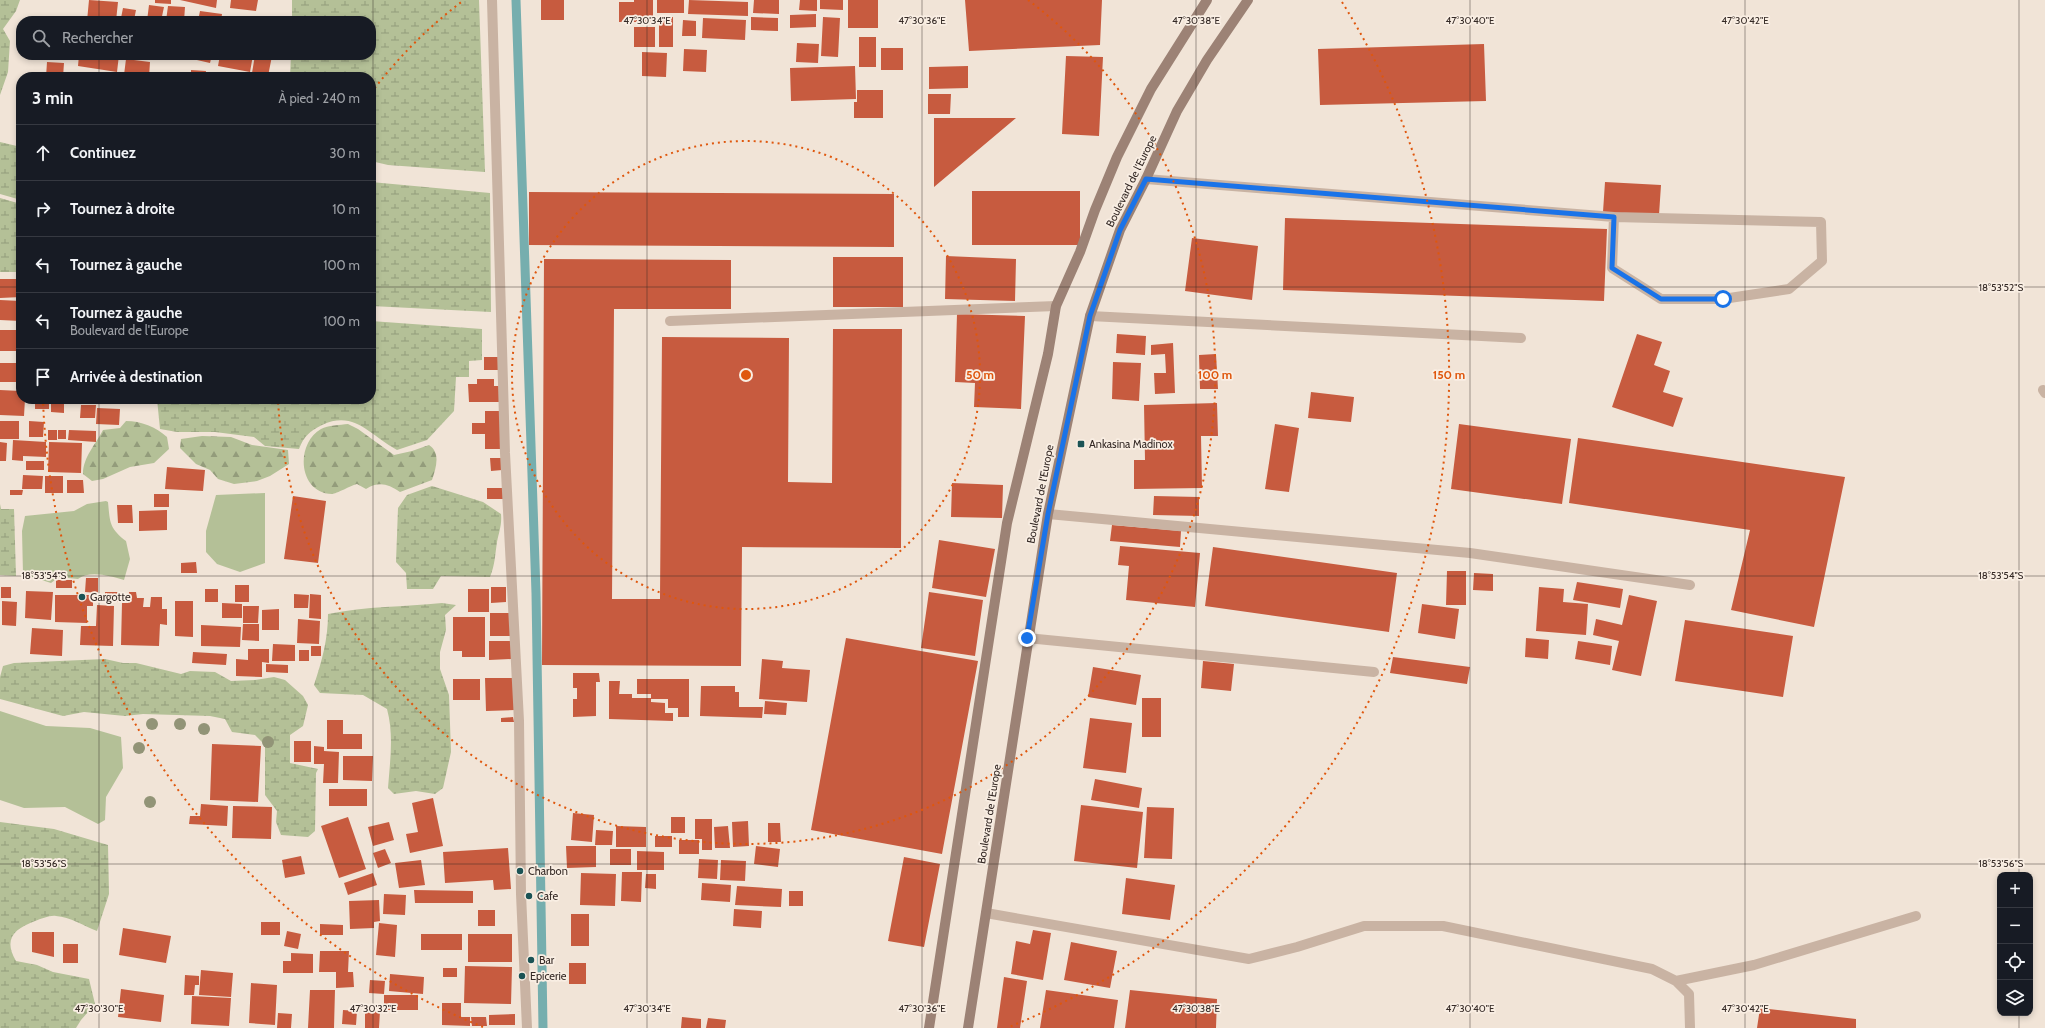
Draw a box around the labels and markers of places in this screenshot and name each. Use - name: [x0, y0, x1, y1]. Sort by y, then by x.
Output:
- centre of rings: [739, 368, 753, 382]
- place label: Ankasina Madinox: [1089, 437, 1173, 451]
- marker: Ankasina Madinox: [1076, 439, 1086, 449]
- place label: Gargotte: [90, 590, 131, 604]
- marker: Gargotte: [77, 592, 87, 602]
- place label: Charbon: [528, 864, 568, 878]
- marker: Charbon: [515, 866, 525, 876]
- place label: Cafe: [537, 889, 559, 903]
- marker: Cafe: [524, 891, 534, 901]
- place label: Bar: [539, 953, 555, 967]
- marker: Bar: [526, 955, 536, 965]
- place label: Epicerie: [530, 969, 567, 983]
- marker: Epicerie: [517, 971, 527, 981]

